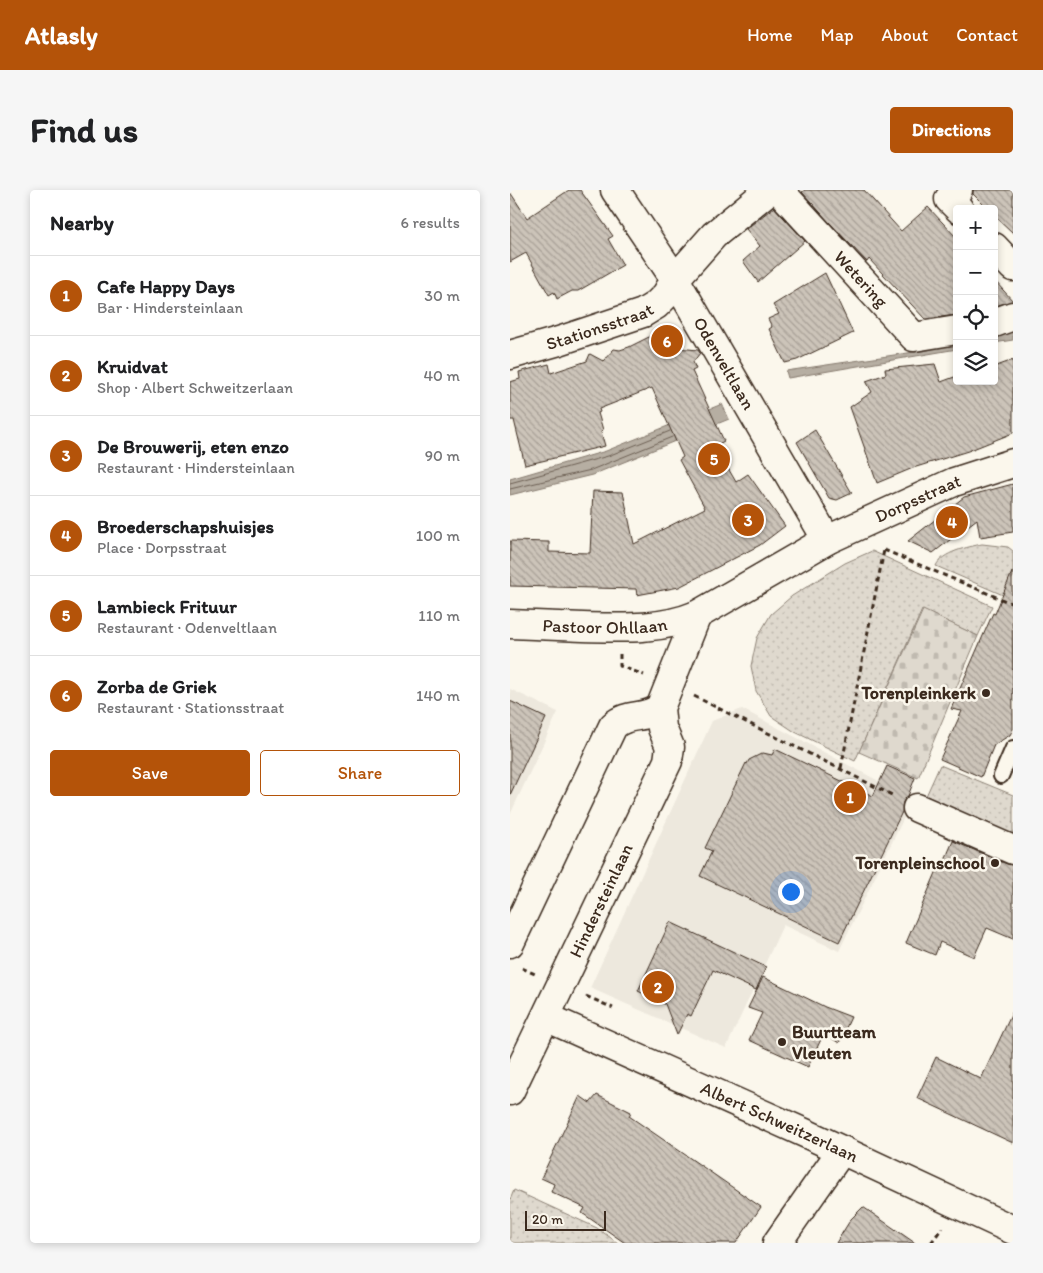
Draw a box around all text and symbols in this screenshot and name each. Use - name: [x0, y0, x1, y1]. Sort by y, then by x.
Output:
- text: Atlasly: [25, 21, 98, 50]
- text: Home: [747, 24, 793, 46]
- text: Map: [821, 24, 854, 46]
- text: About: [882, 24, 928, 46]
- text: Contact: [956, 24, 1018, 46]
- button: Directions: [890, 107, 1013, 153]
- text: Find us: [30, 109, 138, 151]
- map controls: [953, 205, 998, 385]
- button: +: [953, 205, 998, 250]
- text: Nearby: [50, 210, 114, 235]
- text: 6 results: [400, 213, 460, 232]
- street label: Wetering: [829, 246, 893, 313]
- button: −: [953, 250, 998, 295]
- text: Cafe Happy Days: [97, 275, 235, 298]
- text: 1: [62, 286, 70, 305]
- text: 30 m: [424, 286, 460, 305]
- button: locate: [953, 295, 998, 340]
- text: Bar · Hindersteinlaan: [97, 298, 243, 317]
- street label: Stationsstraat: [544, 298, 658, 355]
- street label: Odenveltlaan: [689, 313, 760, 414]
- pin: 6: [651, 322, 683, 360]
- button: layers: [953, 340, 998, 385]
- text: Kruidvat: [97, 355, 168, 378]
- text: 2: [62, 366, 70, 385]
- text: 40 m: [423, 366, 460, 385]
- text: Shop · Albert Schweitzerlaan: [97, 378, 293, 397]
- text: De Brouwerij, eten enzo: [97, 435, 289, 458]
- pin: 5: [698, 440, 730, 478]
- text: 3: [62, 446, 70, 465]
- text: 90 m: [425, 446, 460, 465]
- text: Restaurant · Hindersteinlaan: [97, 458, 295, 477]
- street label: Dorpsstraat: [872, 469, 964, 528]
- pin: 3: [732, 501, 764, 539]
- pin: 4: [936, 503, 968, 541]
- text: Broederschapshuisjes: [97, 515, 274, 538]
- text: 4: [61, 526, 71, 545]
- text: 100 m: [416, 526, 460, 545]
- text: Place · Dorpsstraat: [97, 538, 227, 557]
- text: Lambieck Frituur: [97, 595, 237, 618]
- text: 5: [62, 606, 70, 625]
- text: 110 m: [418, 606, 460, 625]
- street label: Pastoor Ohllaan: [542, 613, 669, 639]
- text: Restaurant · Odenveltlaan: [97, 618, 277, 637]
- text: Zorba de Griek: [97, 675, 217, 698]
- place label: Torenpleinkerk: [861, 682, 977, 704]
- text: 6: [62, 686, 70, 705]
- text: 140 m: [416, 686, 460, 705]
- marker: Torenpleinkerk: [980, 687, 992, 699]
- text: Restaurant · Stationsstraat: [97, 698, 284, 717]
- button: Save: [50, 750, 250, 796]
- button: Share: [260, 750, 460, 796]
- pin: 1: [834, 778, 866, 816]
- street label: Hindersteinlaan: [564, 840, 638, 961]
- place label: Torenpleinschool: [855, 852, 986, 874]
- marker: Torenpleinschool: [989, 857, 1001, 869]
- your location: [778, 879, 804, 905]
- pin: 2: [642, 968, 674, 1006]
- place label: Buurtteam Vleuten: [792, 1021, 876, 1064]
- marker: Buurtteam Vleuten: [776, 1036, 788, 1048]
- street label: Albert Schweitzerlaan: [697, 1077, 862, 1167]
- scale bar: [525, 1208, 606, 1231]
- text: 20 m: [532, 1211, 563, 1228]

